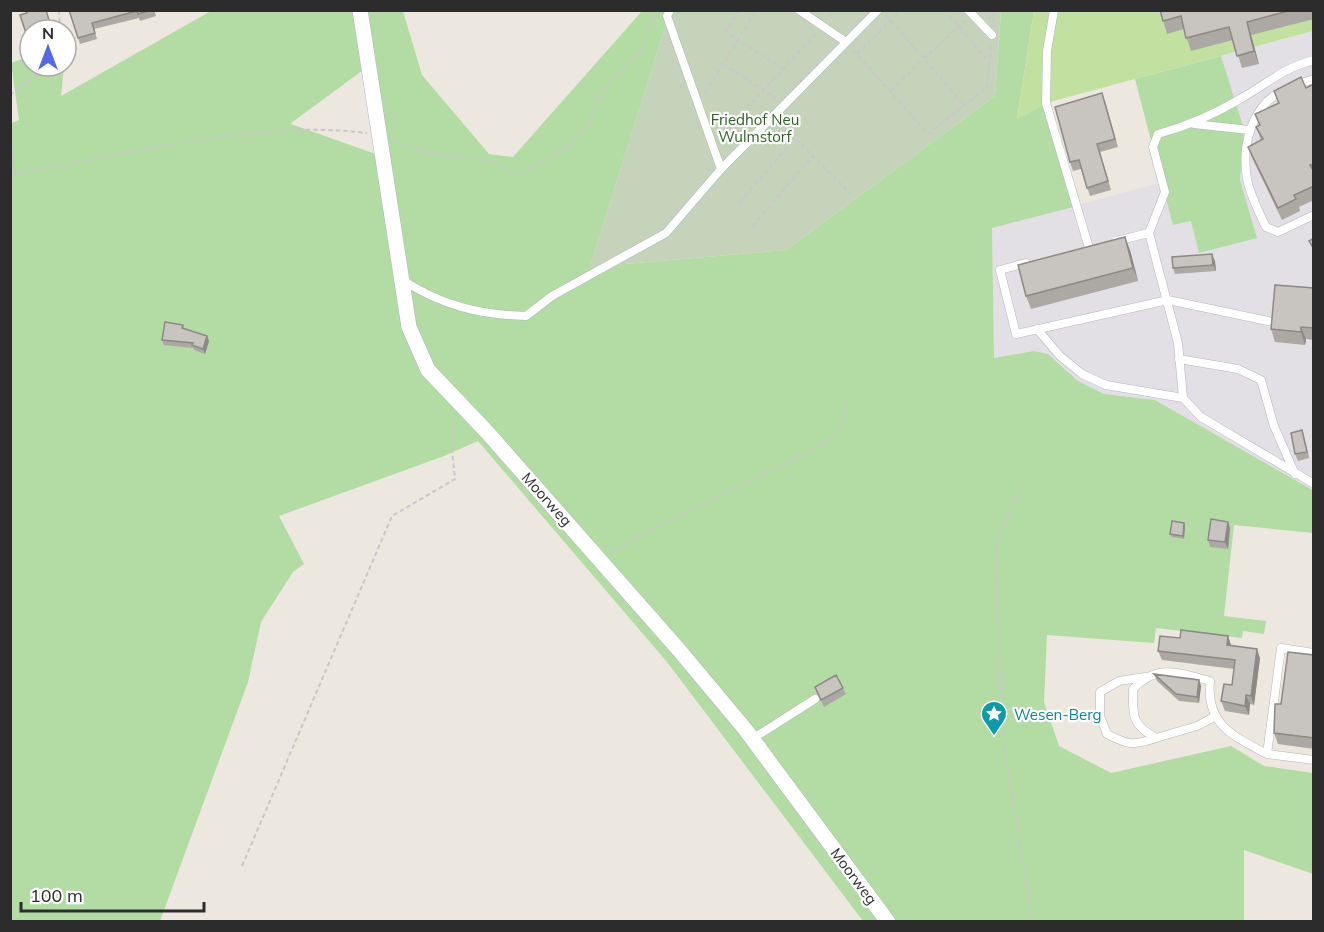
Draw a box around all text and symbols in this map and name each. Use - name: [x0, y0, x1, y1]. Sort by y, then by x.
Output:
- north arrow: [18, 18, 78, 78]
- text: N: [42, 23, 54, 43]
- park label: Friedhof Neu Wulmstorf: [711, 110, 799, 146]
- street label: Moorweg: [518, 468, 576, 530]
- place icon: Wesen-Berg: [979, 699, 1009, 737]
- place label: Wesen-Berg: [1014, 705, 1102, 724]
- street label: Moorweg: [827, 844, 881, 908]
- scale bar: [21, 875, 204, 913]
- text: 100 m: [30, 884, 83, 907]

